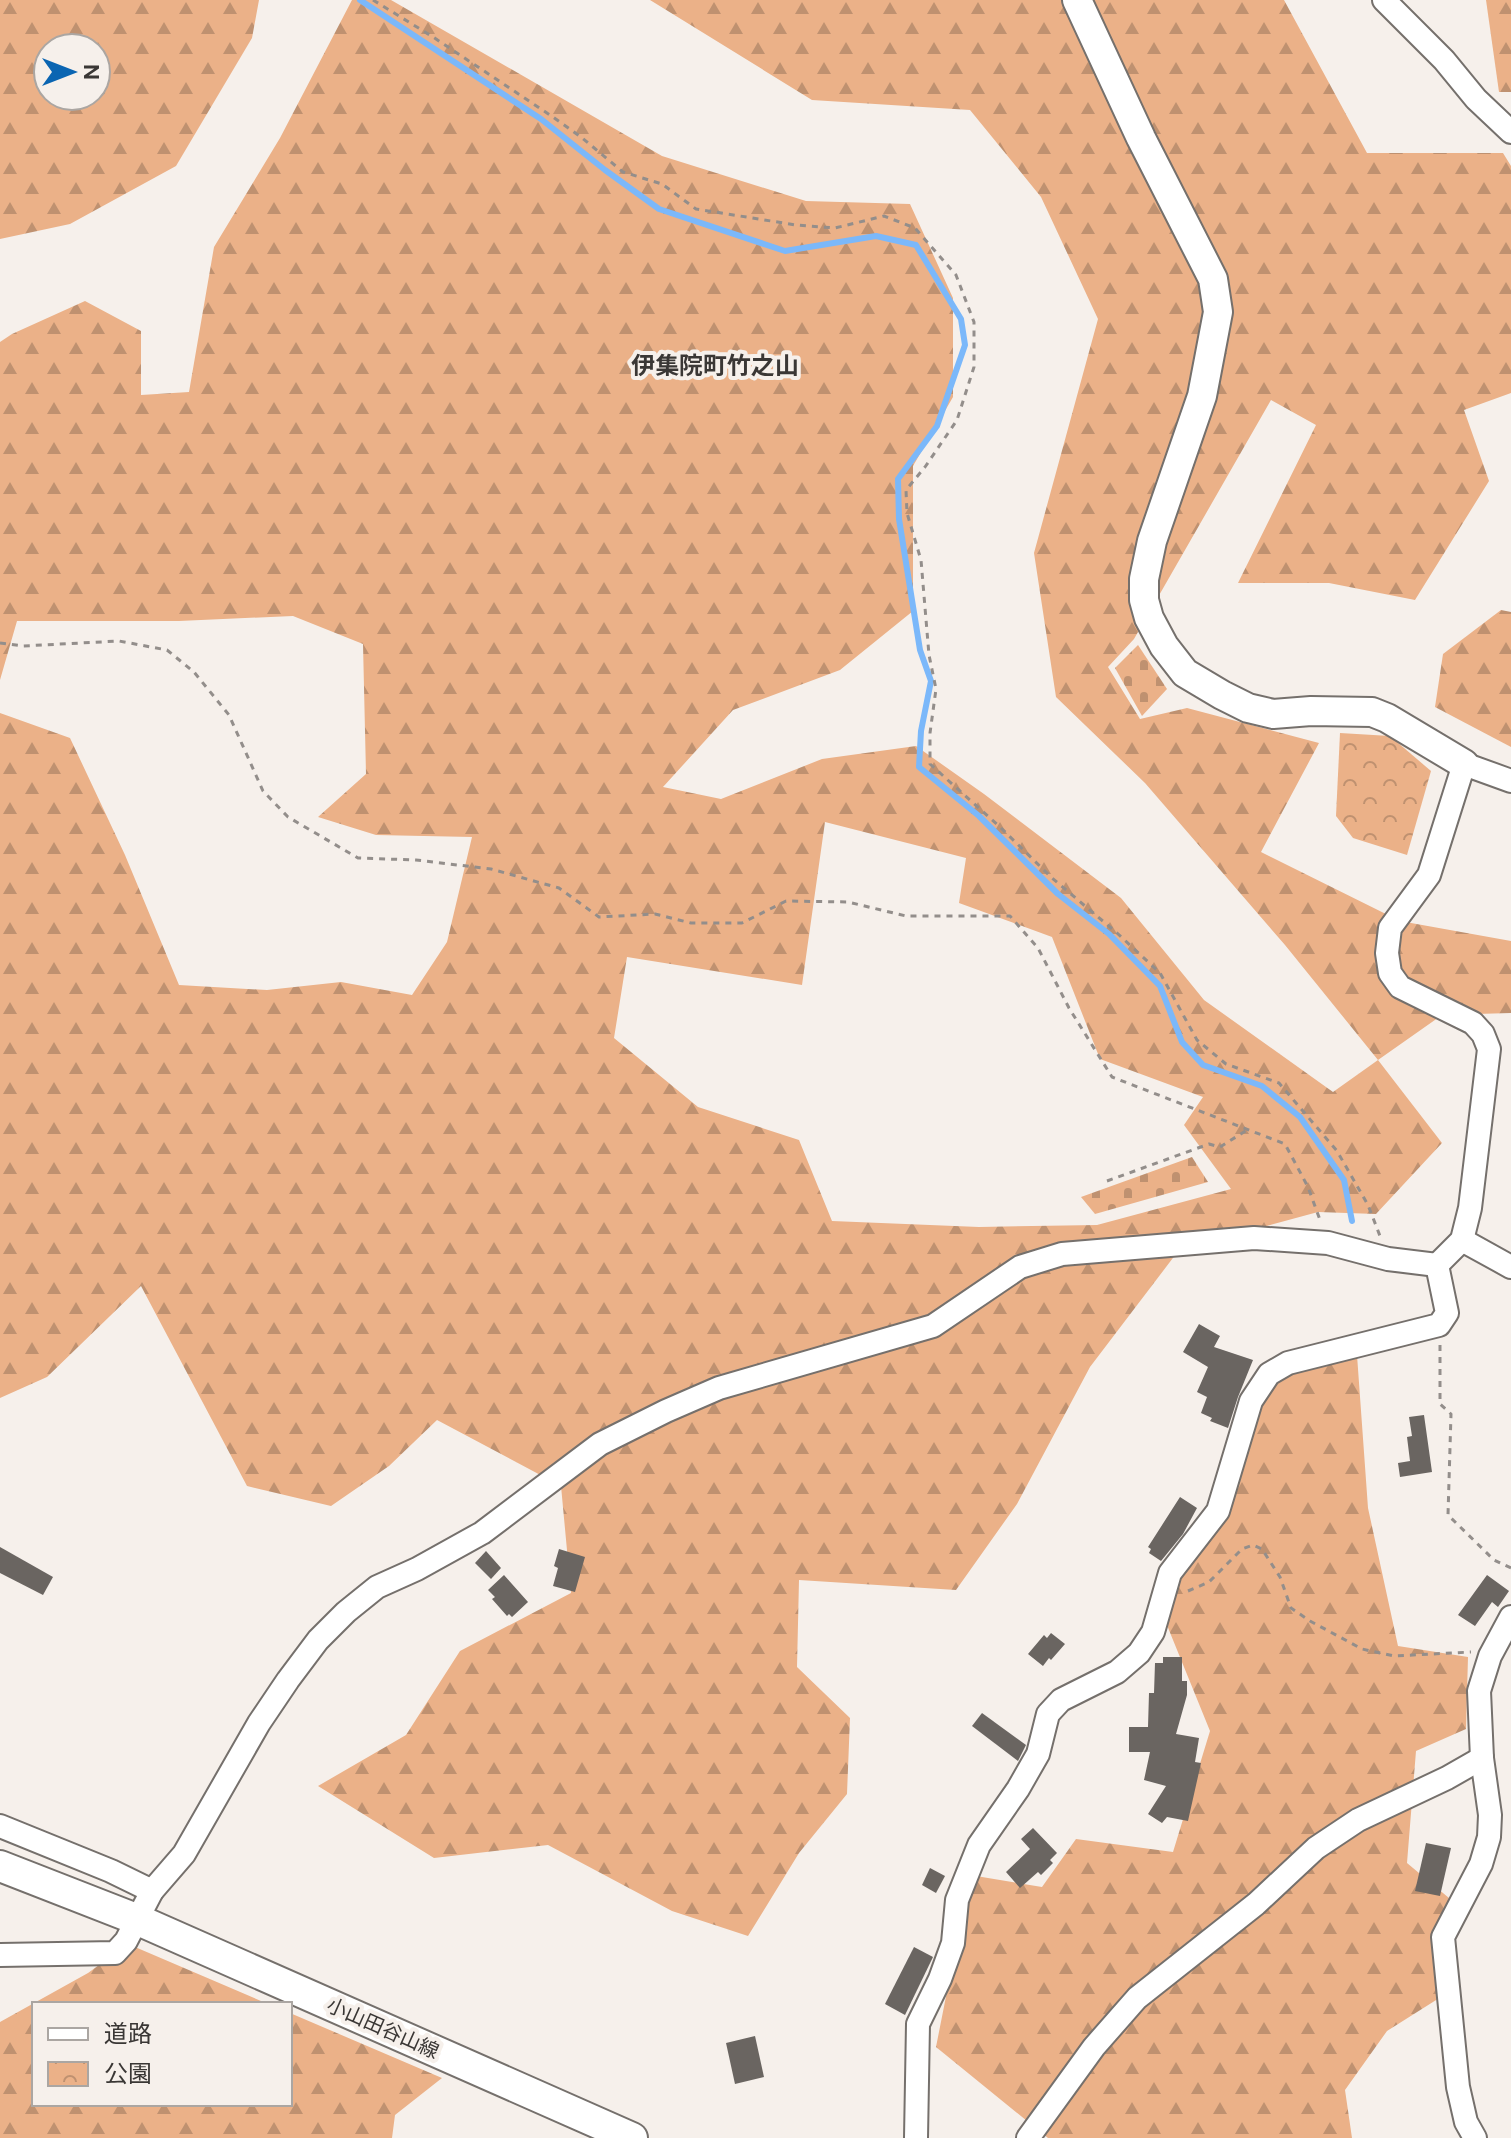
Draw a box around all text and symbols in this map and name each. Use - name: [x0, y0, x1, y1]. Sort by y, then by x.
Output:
- north arrow: [32, 32, 112, 112]
- text: N: [77, 64, 106, 80]
- district label: 伊集院町竹之山: [631, 350, 799, 381]
- street label: 小山田谷山線: [323, 1992, 443, 2064]
- legend: [32, 2002, 292, 2106]
- text: 道路: [104, 2018, 152, 2049]
- text: 公園: [104, 2058, 152, 2089]

